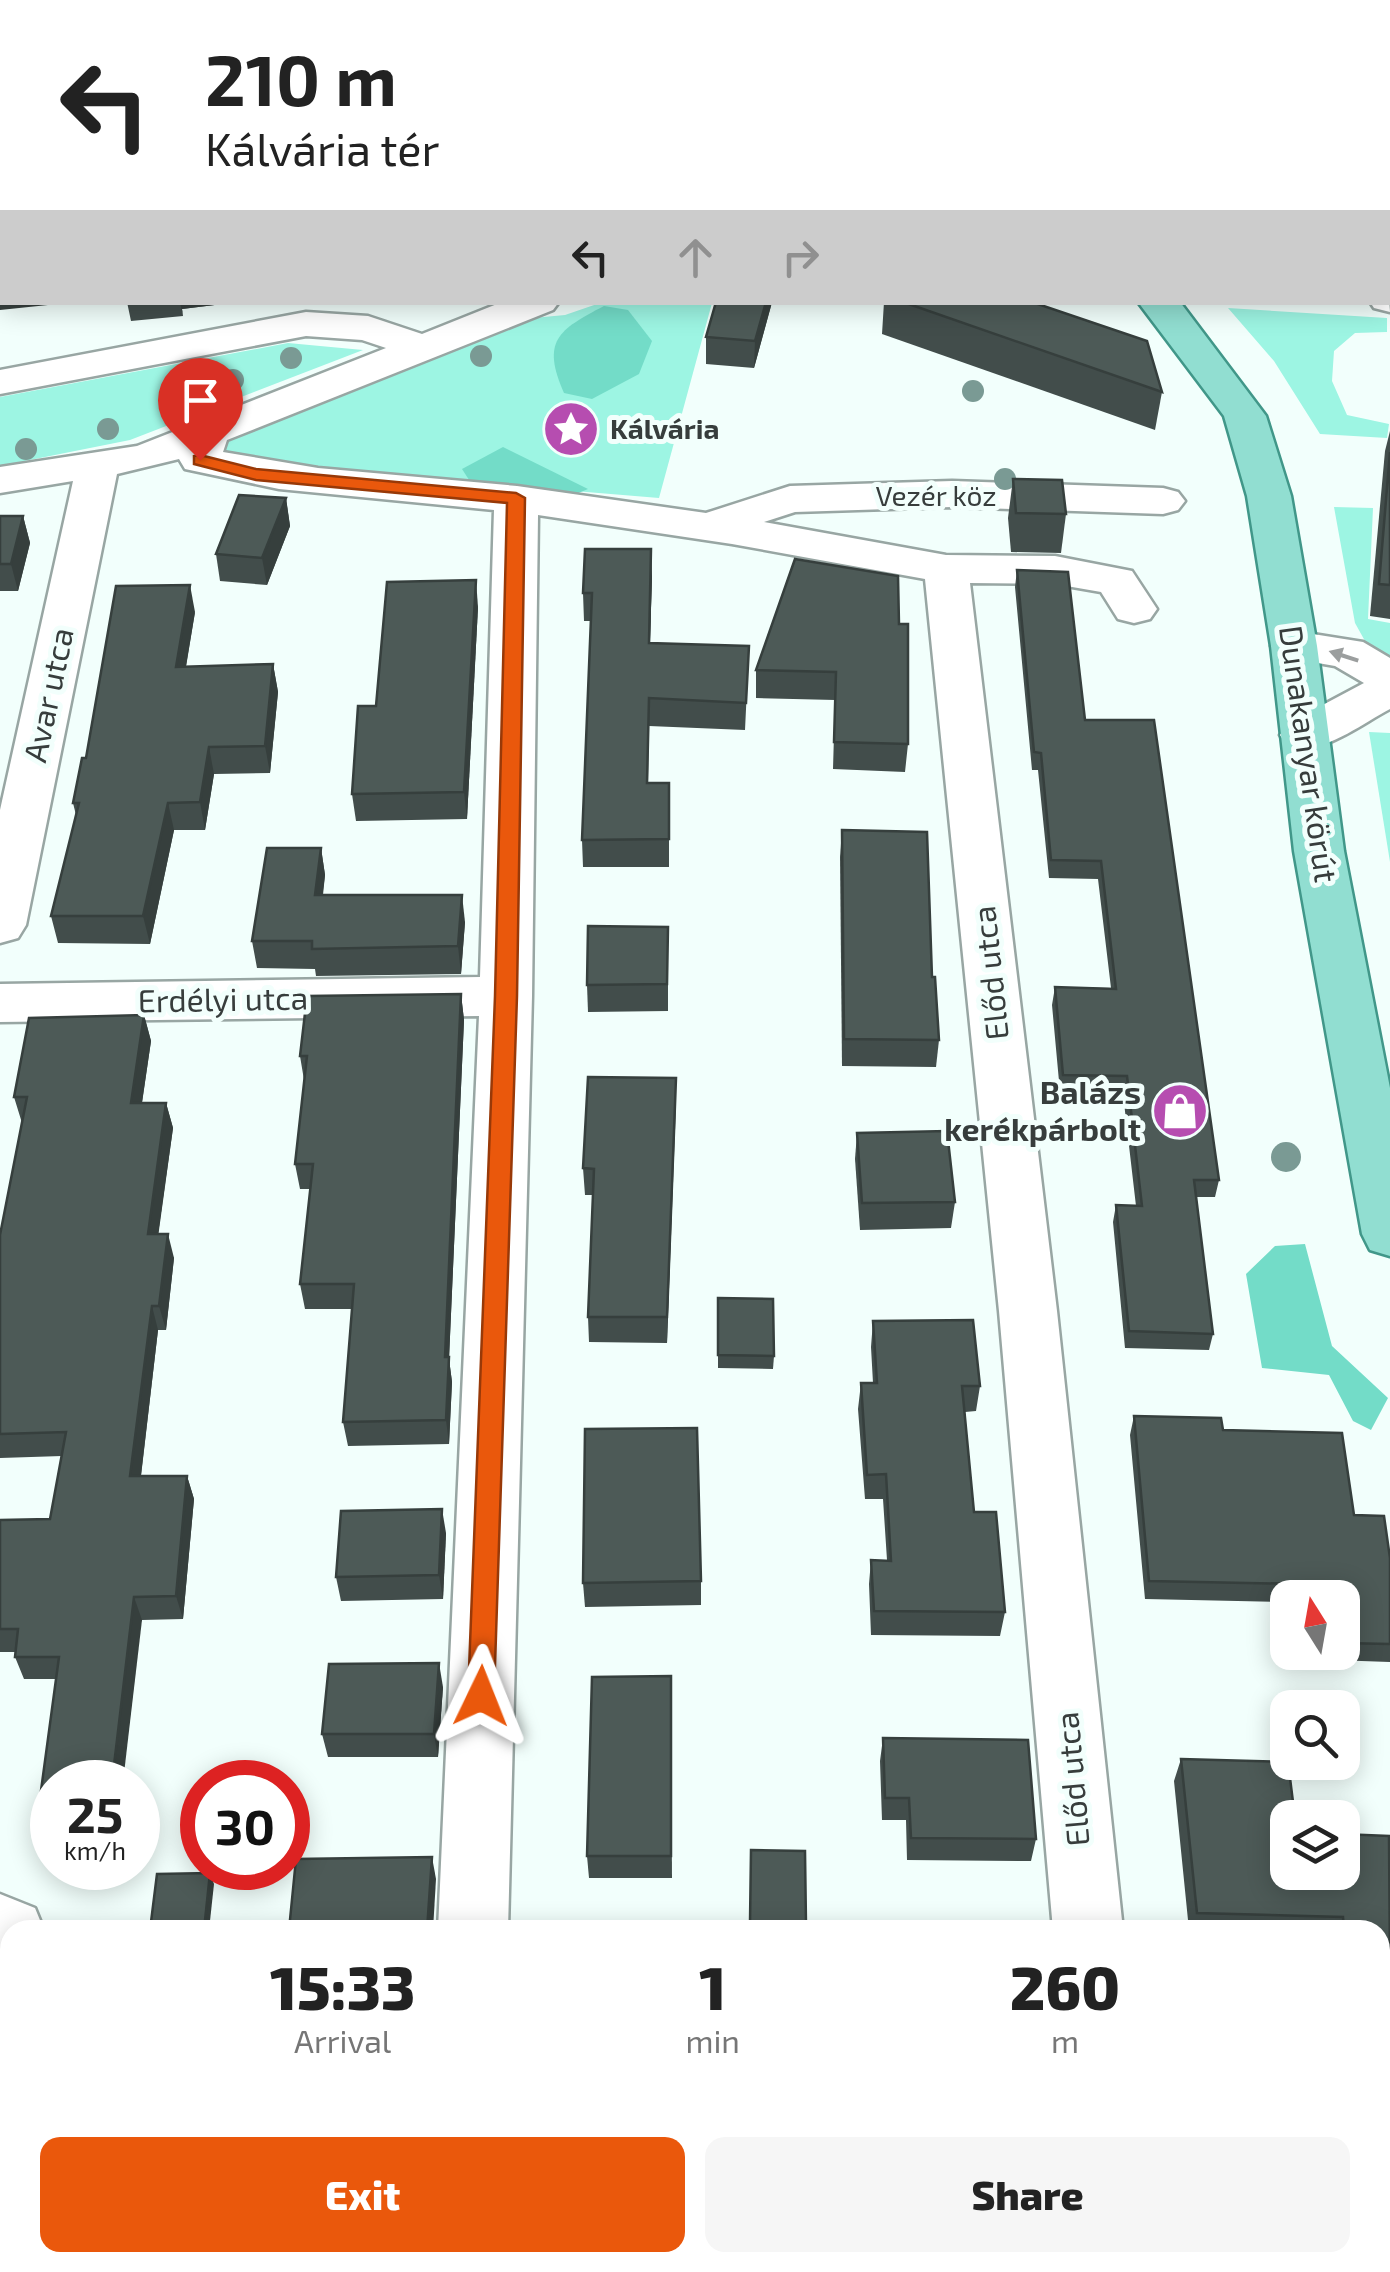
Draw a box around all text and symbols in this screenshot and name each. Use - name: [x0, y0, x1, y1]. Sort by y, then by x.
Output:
- text: 210 m: [205, 36, 397, 120]
- icon: left: [40, 40, 170, 170]
- text: Kálvária tér: [205, 121, 440, 175]
- icon: left: [563, 230, 618, 285]
- icon: ahead: [668, 230, 723, 285]
- icon: right: [773, 230, 828, 285]
- pin: [158, 358, 243, 461]
- icon: arrive: [173, 373, 228, 428]
- place icon: Kálvária: [541, 399, 601, 459]
- place label: Kálvária: [610, 411, 719, 445]
- street label: Vezér köz: [875, 478, 997, 512]
- street label: Dunakanyar körút: [1273, 623, 1347, 885]
- street label: Avar utca: [14, 624, 80, 765]
- one-way arrow: [1329, 647, 1359, 662]
- street label: Előd utca: [963, 904, 1015, 1042]
- street label: Erdélyi utca: [137, 978, 308, 1018]
- place label: Balázs kerékpárbolt: [944, 1072, 1141, 1147]
- shop icon: Balázs kerékpárbolt: [1150, 1081, 1210, 1141]
- north arrow: [1270, 1580, 1360, 1670]
- map controls: [1270, 1580, 1360, 1890]
- position arrow: [429, 1644, 533, 1748]
- button: search: [1270, 1690, 1360, 1780]
- street label: Előd utca: [1046, 1710, 1096, 1848]
- speed limit sign: 30: [180, 1760, 310, 1890]
- text: 25: [67, 1783, 123, 1843]
- button: layers: [1270, 1800, 1360, 1890]
- text: km/h: [64, 1835, 126, 1865]
- text: 15:33: [270, 1950, 415, 2022]
- text: 1: [699, 1950, 726, 2022]
- text: 260: [1010, 1950, 1120, 2022]
- text: Arrival: [294, 2021, 391, 2059]
- text: min: [685, 2021, 740, 2059]
- text: m: [1051, 2021, 1079, 2059]
- button: Exit: [40, 2137, 685, 2252]
- button: Share: [705, 2137, 1350, 2252]

